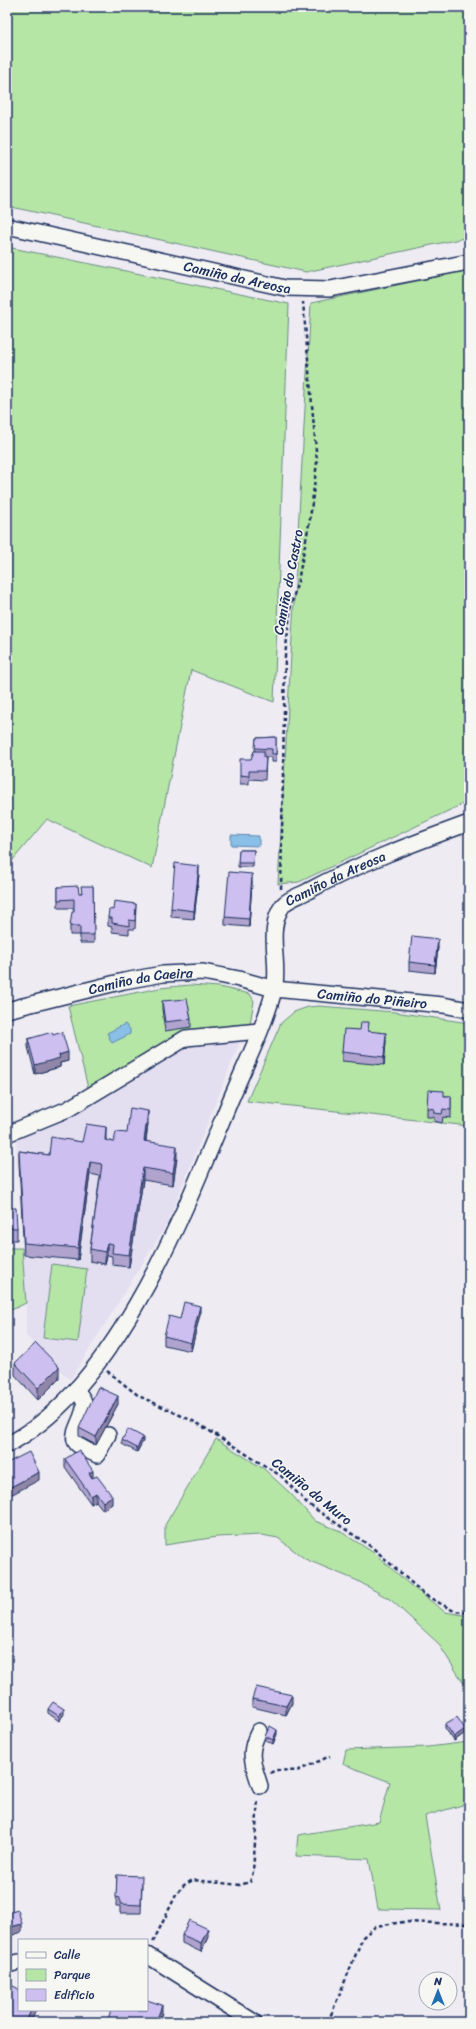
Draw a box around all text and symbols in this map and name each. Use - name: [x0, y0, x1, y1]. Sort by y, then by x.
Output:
- street label: Camiño da Areosa: [181, 254, 291, 301]
- street label: Camiño do Castro: [266, 527, 311, 637]
- street label: Camiño da Areosa: [280, 844, 390, 913]
- street label: Camiño da Caeira: [86, 960, 194, 1002]
- street label: Camiño do Piñeiro: [316, 981, 428, 1016]
- street label: Camiño do Muro: [266, 1451, 358, 1532]
- legend: [18, 1939, 148, 2011]
- text: Calle: [54, 1944, 81, 1966]
- text: Parque: [54, 1964, 91, 1986]
- north arrow: [418, 1971, 458, 2011]
- text: N: [433, 1972, 442, 1991]
- text: Edificio: [54, 1984, 94, 2006]

